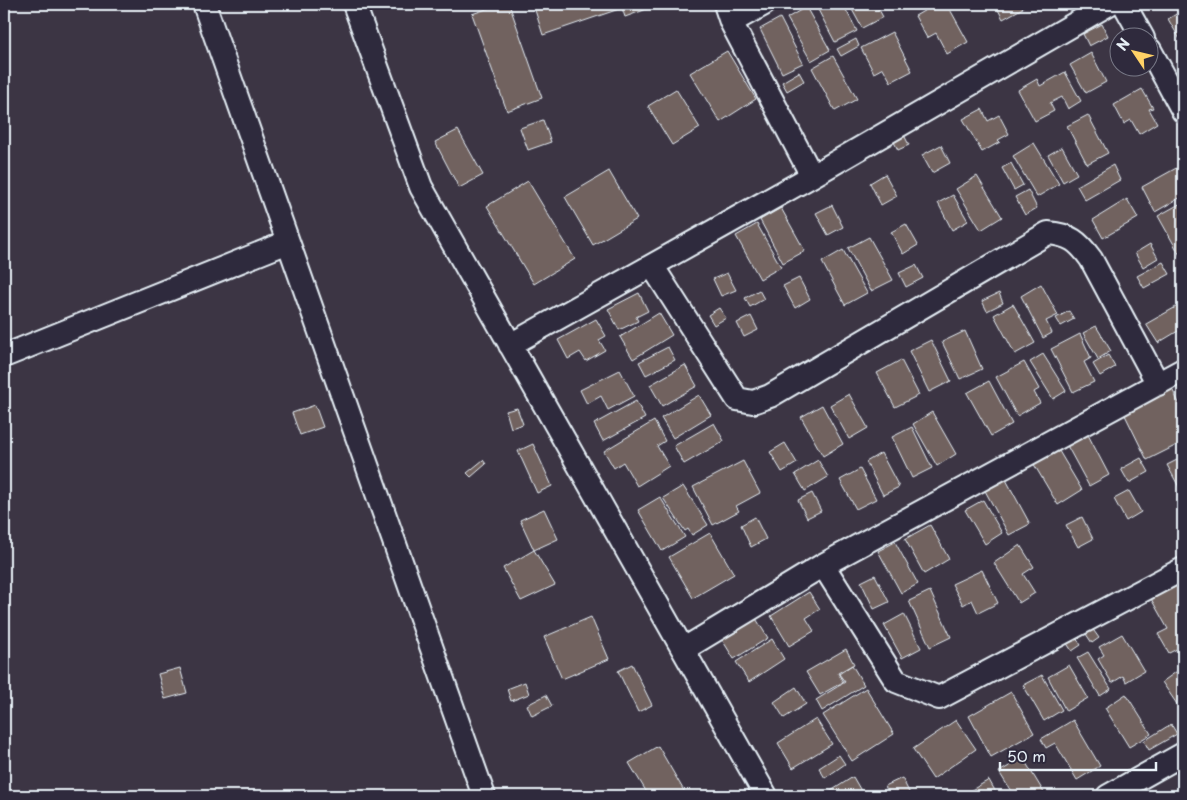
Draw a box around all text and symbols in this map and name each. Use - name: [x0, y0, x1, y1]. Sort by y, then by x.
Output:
- north arrow: [1110, 28, 1160, 78]
- text: N: [1111, 34, 1135, 55]
- scale bar: [1000, 740, 1156, 772]
- text: 50 m: [1007, 744, 1046, 767]

